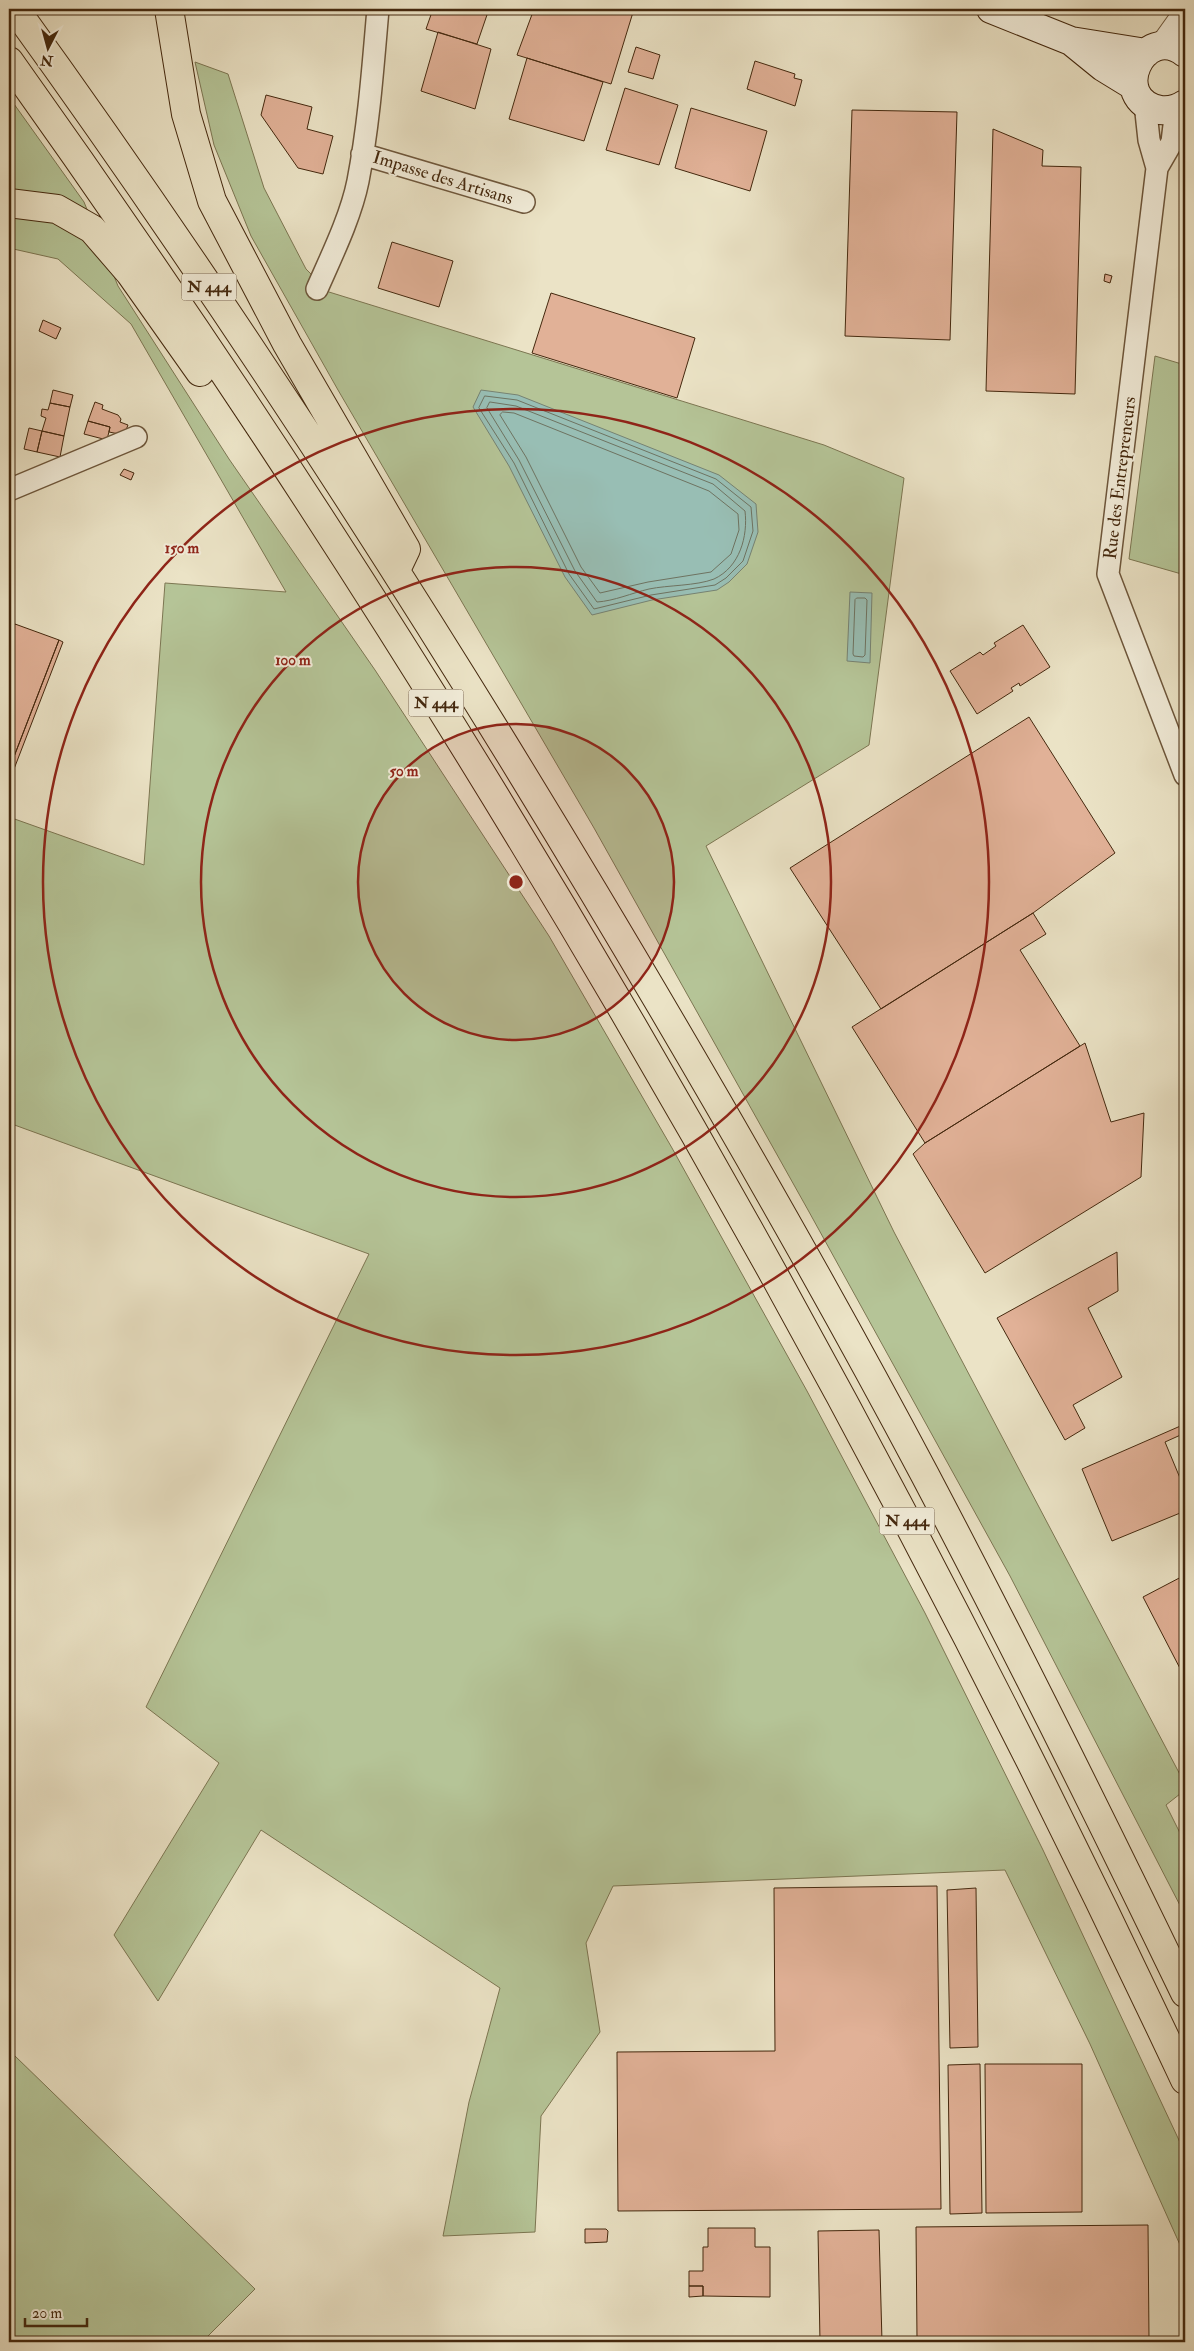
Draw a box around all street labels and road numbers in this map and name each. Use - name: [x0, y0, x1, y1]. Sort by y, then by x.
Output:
- street label: Impasse des Artisans: [370, 146, 516, 210]
- road number: N 444: [182, 274, 236, 300]
- street label: Rue des Entrepreneurs: [1099, 395, 1141, 561]
- road number: N 444: [408, 690, 464, 716]
- road number: N 444: [880, 1508, 934, 1534]

